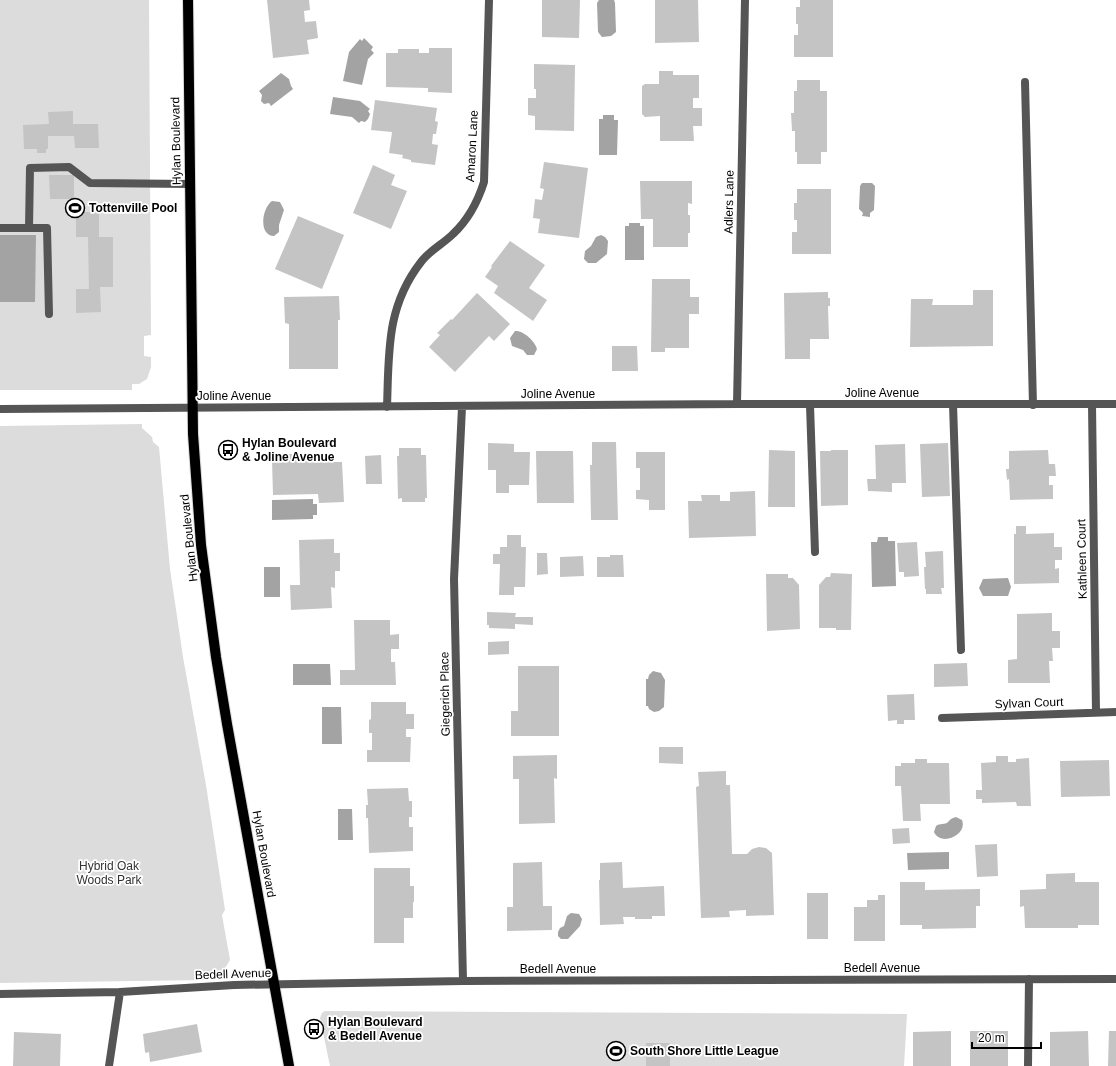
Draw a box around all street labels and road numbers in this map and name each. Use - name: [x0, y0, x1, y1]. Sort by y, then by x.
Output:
- street label: Hylan Boulevard: [168, 97, 184, 185]
- street label: Amaron Lane: [463, 109, 481, 182]
- street label: Adlers Lane: [721, 170, 737, 234]
- street label: Joline Avenue: [845, 386, 920, 400]
- street label: Joline Avenue: [521, 387, 596, 401]
- street label: Joline Avenue: [197, 389, 272, 403]
- street label: Hylan Boulevard: [177, 493, 201, 583]
- street label: Kathleen Court: [1074, 518, 1090, 599]
- street label: Giegerich Place: [437, 651, 453, 736]
- street label: Sylvan Court: [994, 695, 1064, 711]
- street label: Hylan Boulevard: [249, 809, 279, 899]
- street label: Bedell Avenue: [844, 961, 921, 975]
- street label: Bedell Avenue: [520, 962, 597, 976]
- street label: Bedell Avenue: [195, 966, 272, 982]

